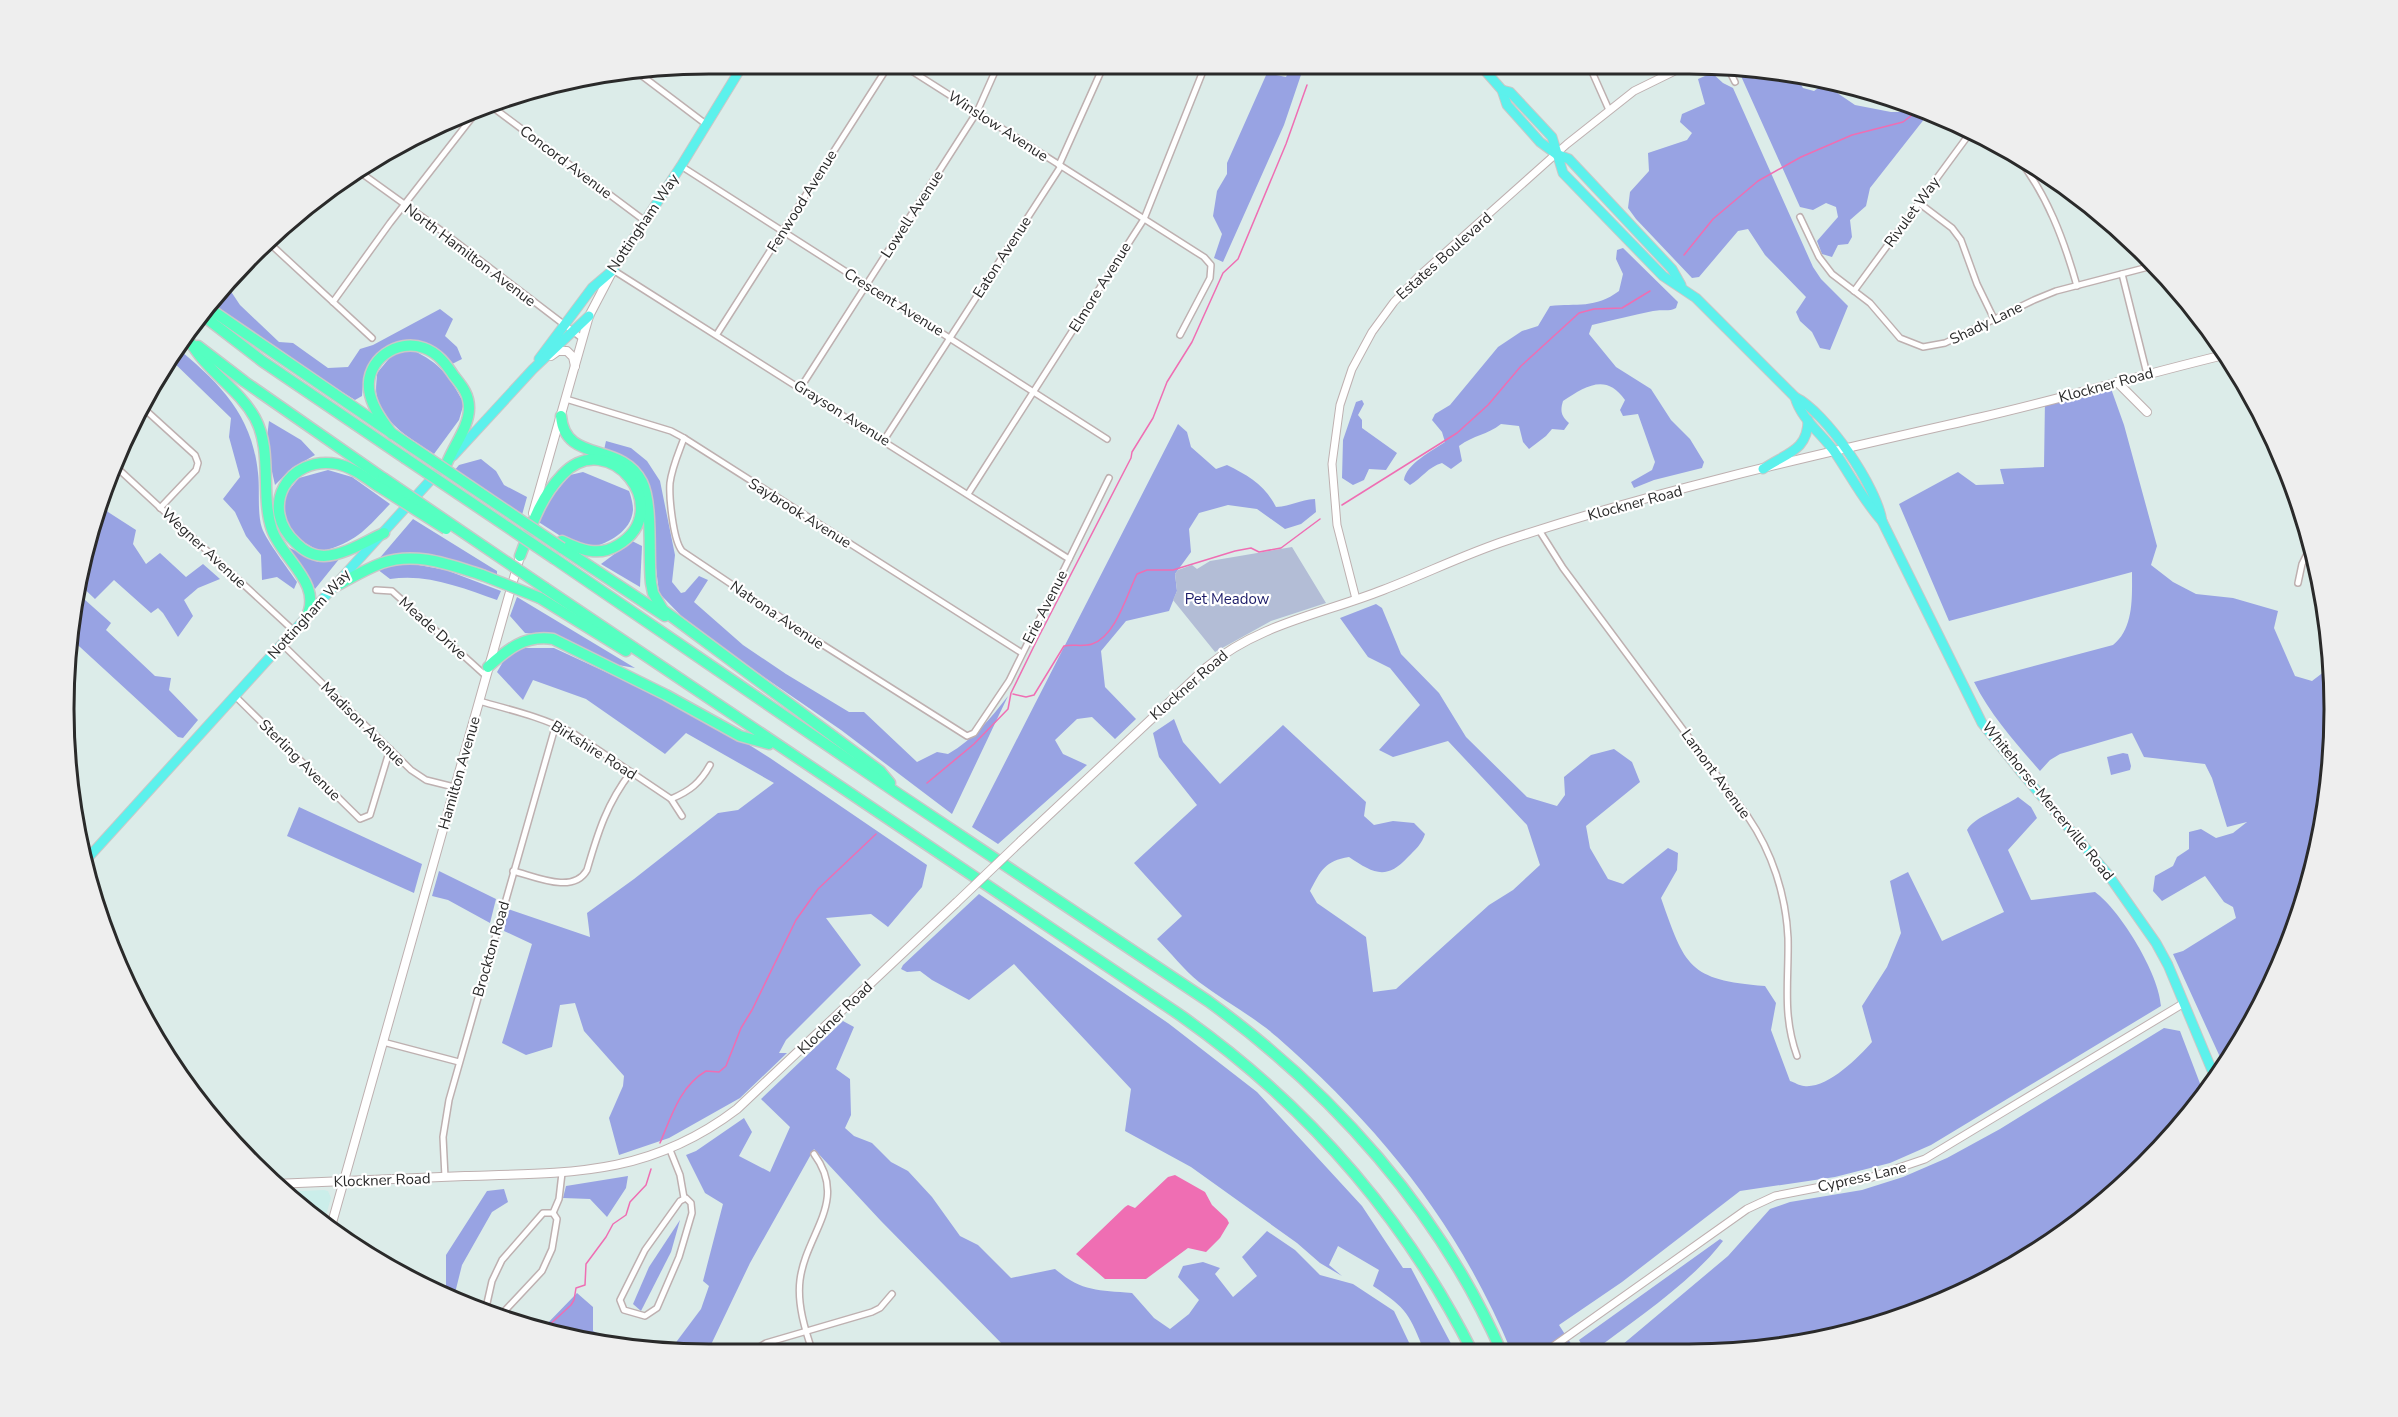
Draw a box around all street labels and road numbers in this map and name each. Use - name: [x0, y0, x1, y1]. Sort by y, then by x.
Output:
- street label: Winslow Avenue: [944, 86, 1052, 166]
- street label: Concord Avenue: [516, 121, 616, 203]
- street label: Fenwood Avenue: [762, 146, 842, 256]
- street label: Lowell Avenue: [876, 166, 948, 262]
- street label: Nottingham Way: [603, 170, 684, 276]
- street label: Rivulet Way: [1880, 173, 1944, 251]
- street label: North Hamilton Avenue: [400, 199, 540, 311]
- street label: Estates Boulevard: [1392, 208, 1496, 304]
- street label: Eaton Avenue: [968, 212, 1036, 302]
- street label: Elmore Avenue: [1064, 238, 1136, 336]
- street label: Crescent Avenue: [840, 263, 948, 341]
- street label: Shady Lane: [1946, 297, 2026, 349]
- street label: Klockner Road: [2056, 363, 2156, 407]
- street label: Grayson Avenue: [790, 375, 894, 451]
- street label: Saybrook Avenue: [745, 473, 855, 553]
- street label: Klockner Road: [1585, 481, 1685, 525]
- street label: Wegner Avenue: [157, 503, 251, 593]
- street label: Nottingham Way: [263, 564, 355, 663]
- street label: Erie Avenue: [1018, 567, 1072, 647]
- street label: Natrona Avenue: [726, 576, 828, 654]
- street label: Meade Drive: [395, 592, 471, 664]
- street label: Klockner Road: [1146, 646, 1232, 724]
- street label: Madison Avenue: [316, 677, 410, 771]
- street label: Hamilton Avenue: [433, 714, 485, 832]
- street label: Sterling Avenue: [255, 715, 345, 805]
- street label: Birkshire Road: [547, 716, 641, 784]
- street label: Whitehorse-Mercerville Road: [1978, 717, 2118, 885]
- street label: Lamont Avenue: [1677, 725, 1755, 823]
- street label: Brockton Road: [468, 899, 514, 999]
- street label: Klockner Road: [793, 977, 877, 1059]
- street label: Cypress Lane: [1816, 1157, 1908, 1197]
- street label: Klockner Road: [333, 1168, 431, 1192]

